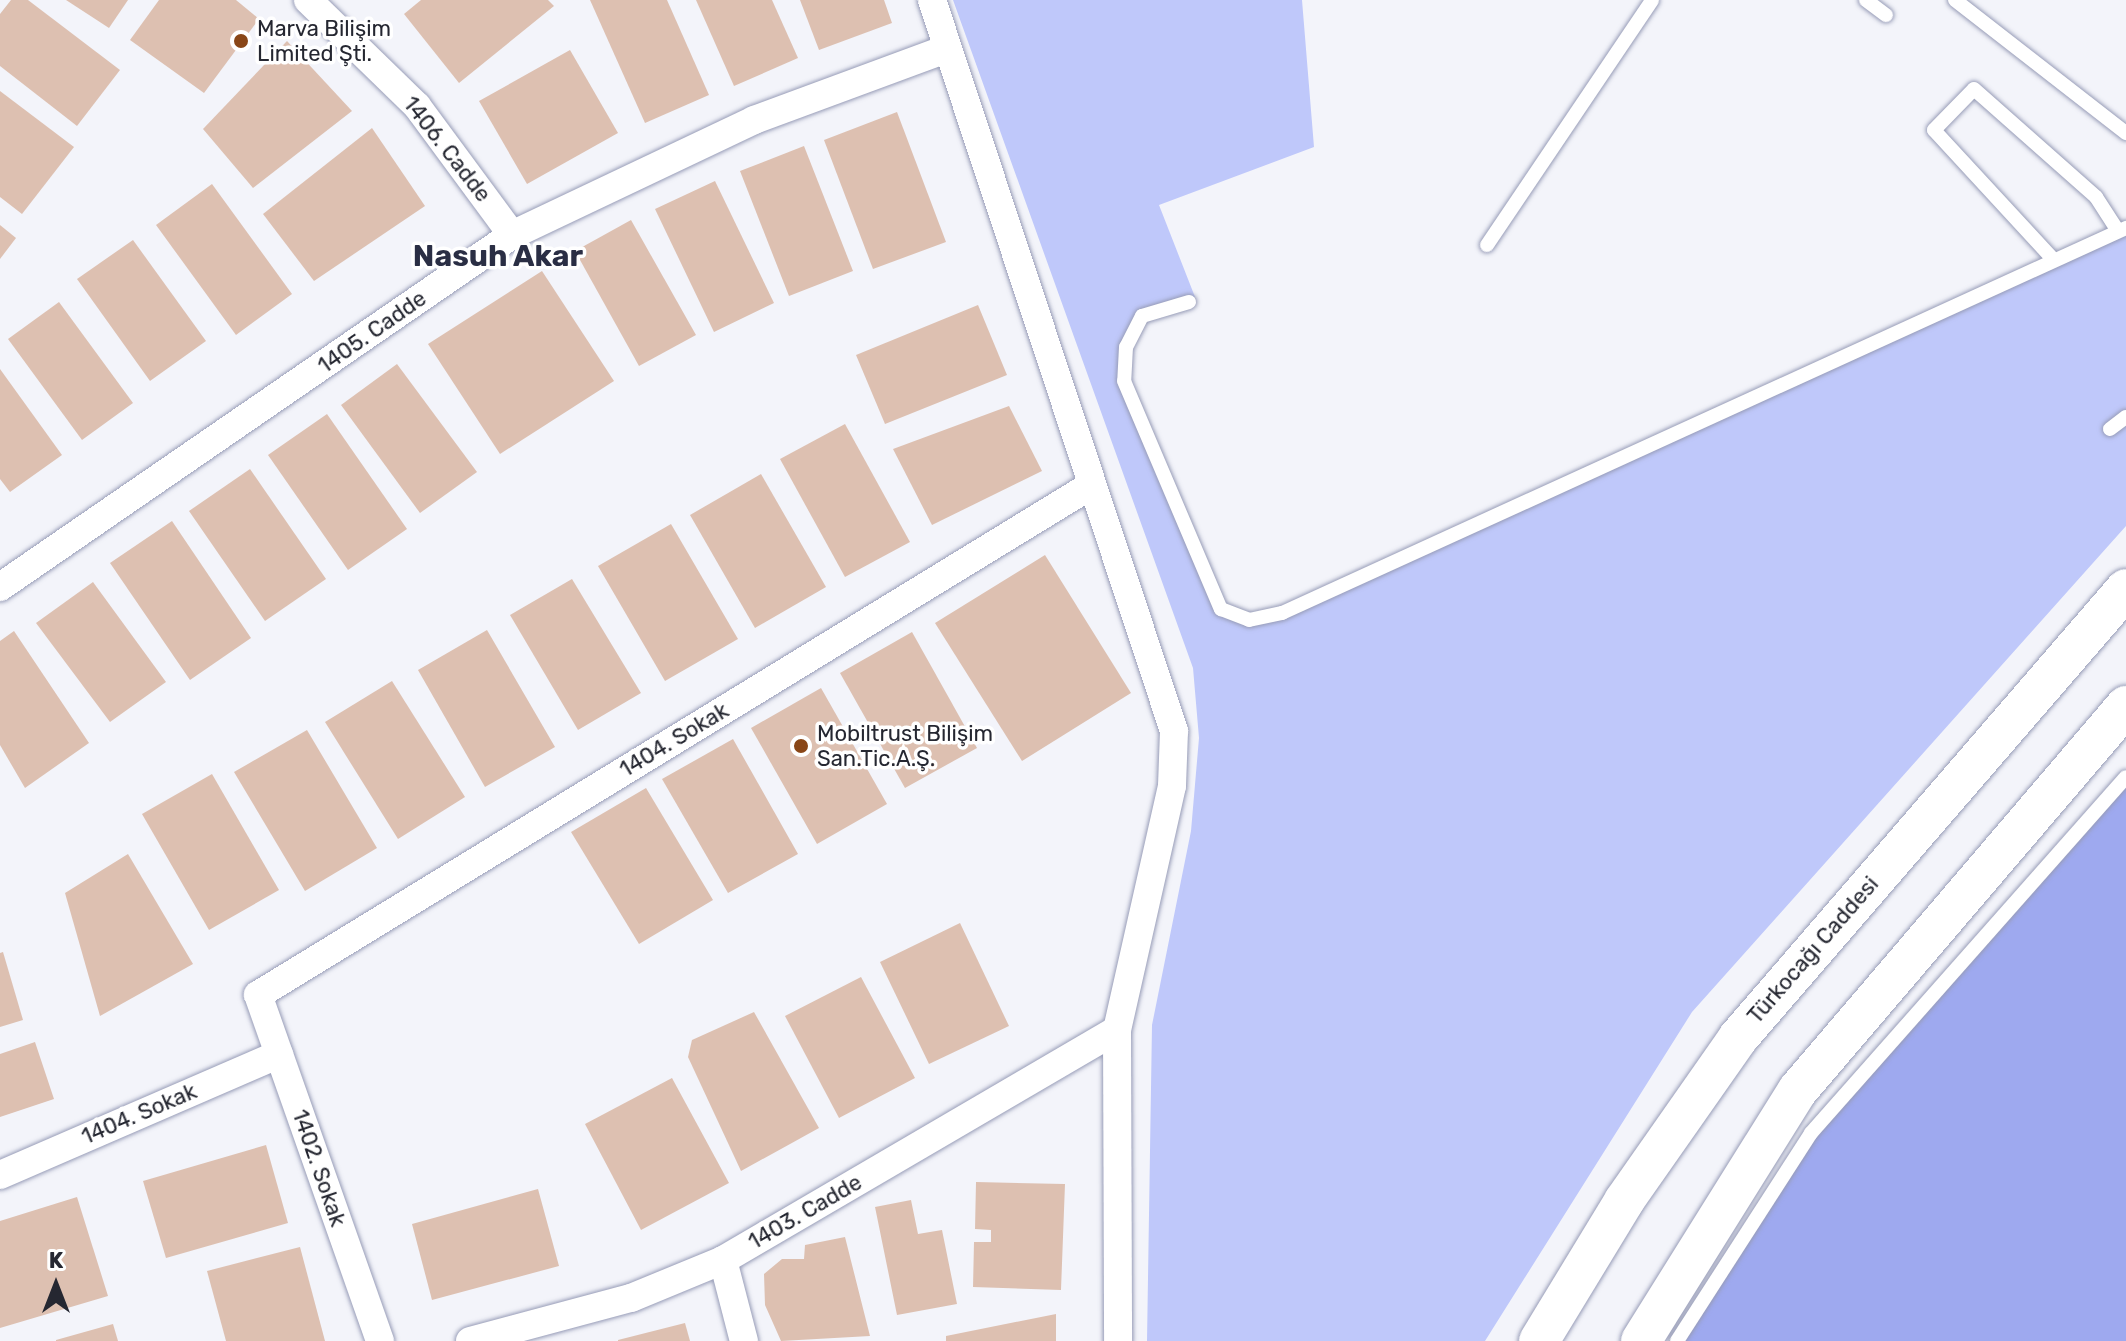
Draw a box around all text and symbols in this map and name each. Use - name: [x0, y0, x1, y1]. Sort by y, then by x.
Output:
- place label: Marva Bilişim Limited Şti.: [257, 15, 391, 66]
- marker: Marva Bilişim Limited Şti.: [232, 32, 250, 50]
- street label: 1406. Cadde: [398, 91, 496, 207]
- district label: Nasuh Akar: [412, 238, 584, 274]
- street label: 1405. Cadde: [313, 285, 431, 379]
- street label: 1404. Sokak: [615, 697, 733, 783]
- place label: Mobiltrust Bilişim San.Tic.A.Ş.: [817, 720, 993, 772]
- marker: Mobiltrust Bilişim San.Tic.A.Ş.: [792, 737, 810, 755]
- street label: Türkocağı Caddesi: [1742, 871, 1884, 1029]
- street label: 1404. Sokak: [78, 1078, 200, 1150]
- street label: 1402. Sokak: [287, 1106, 351, 1230]
- street label: 1403. Cadde: [744, 1169, 866, 1255]
- north arrow: [16, 1245, 96, 1325]
- text: K: [49, 1247, 63, 1274]

